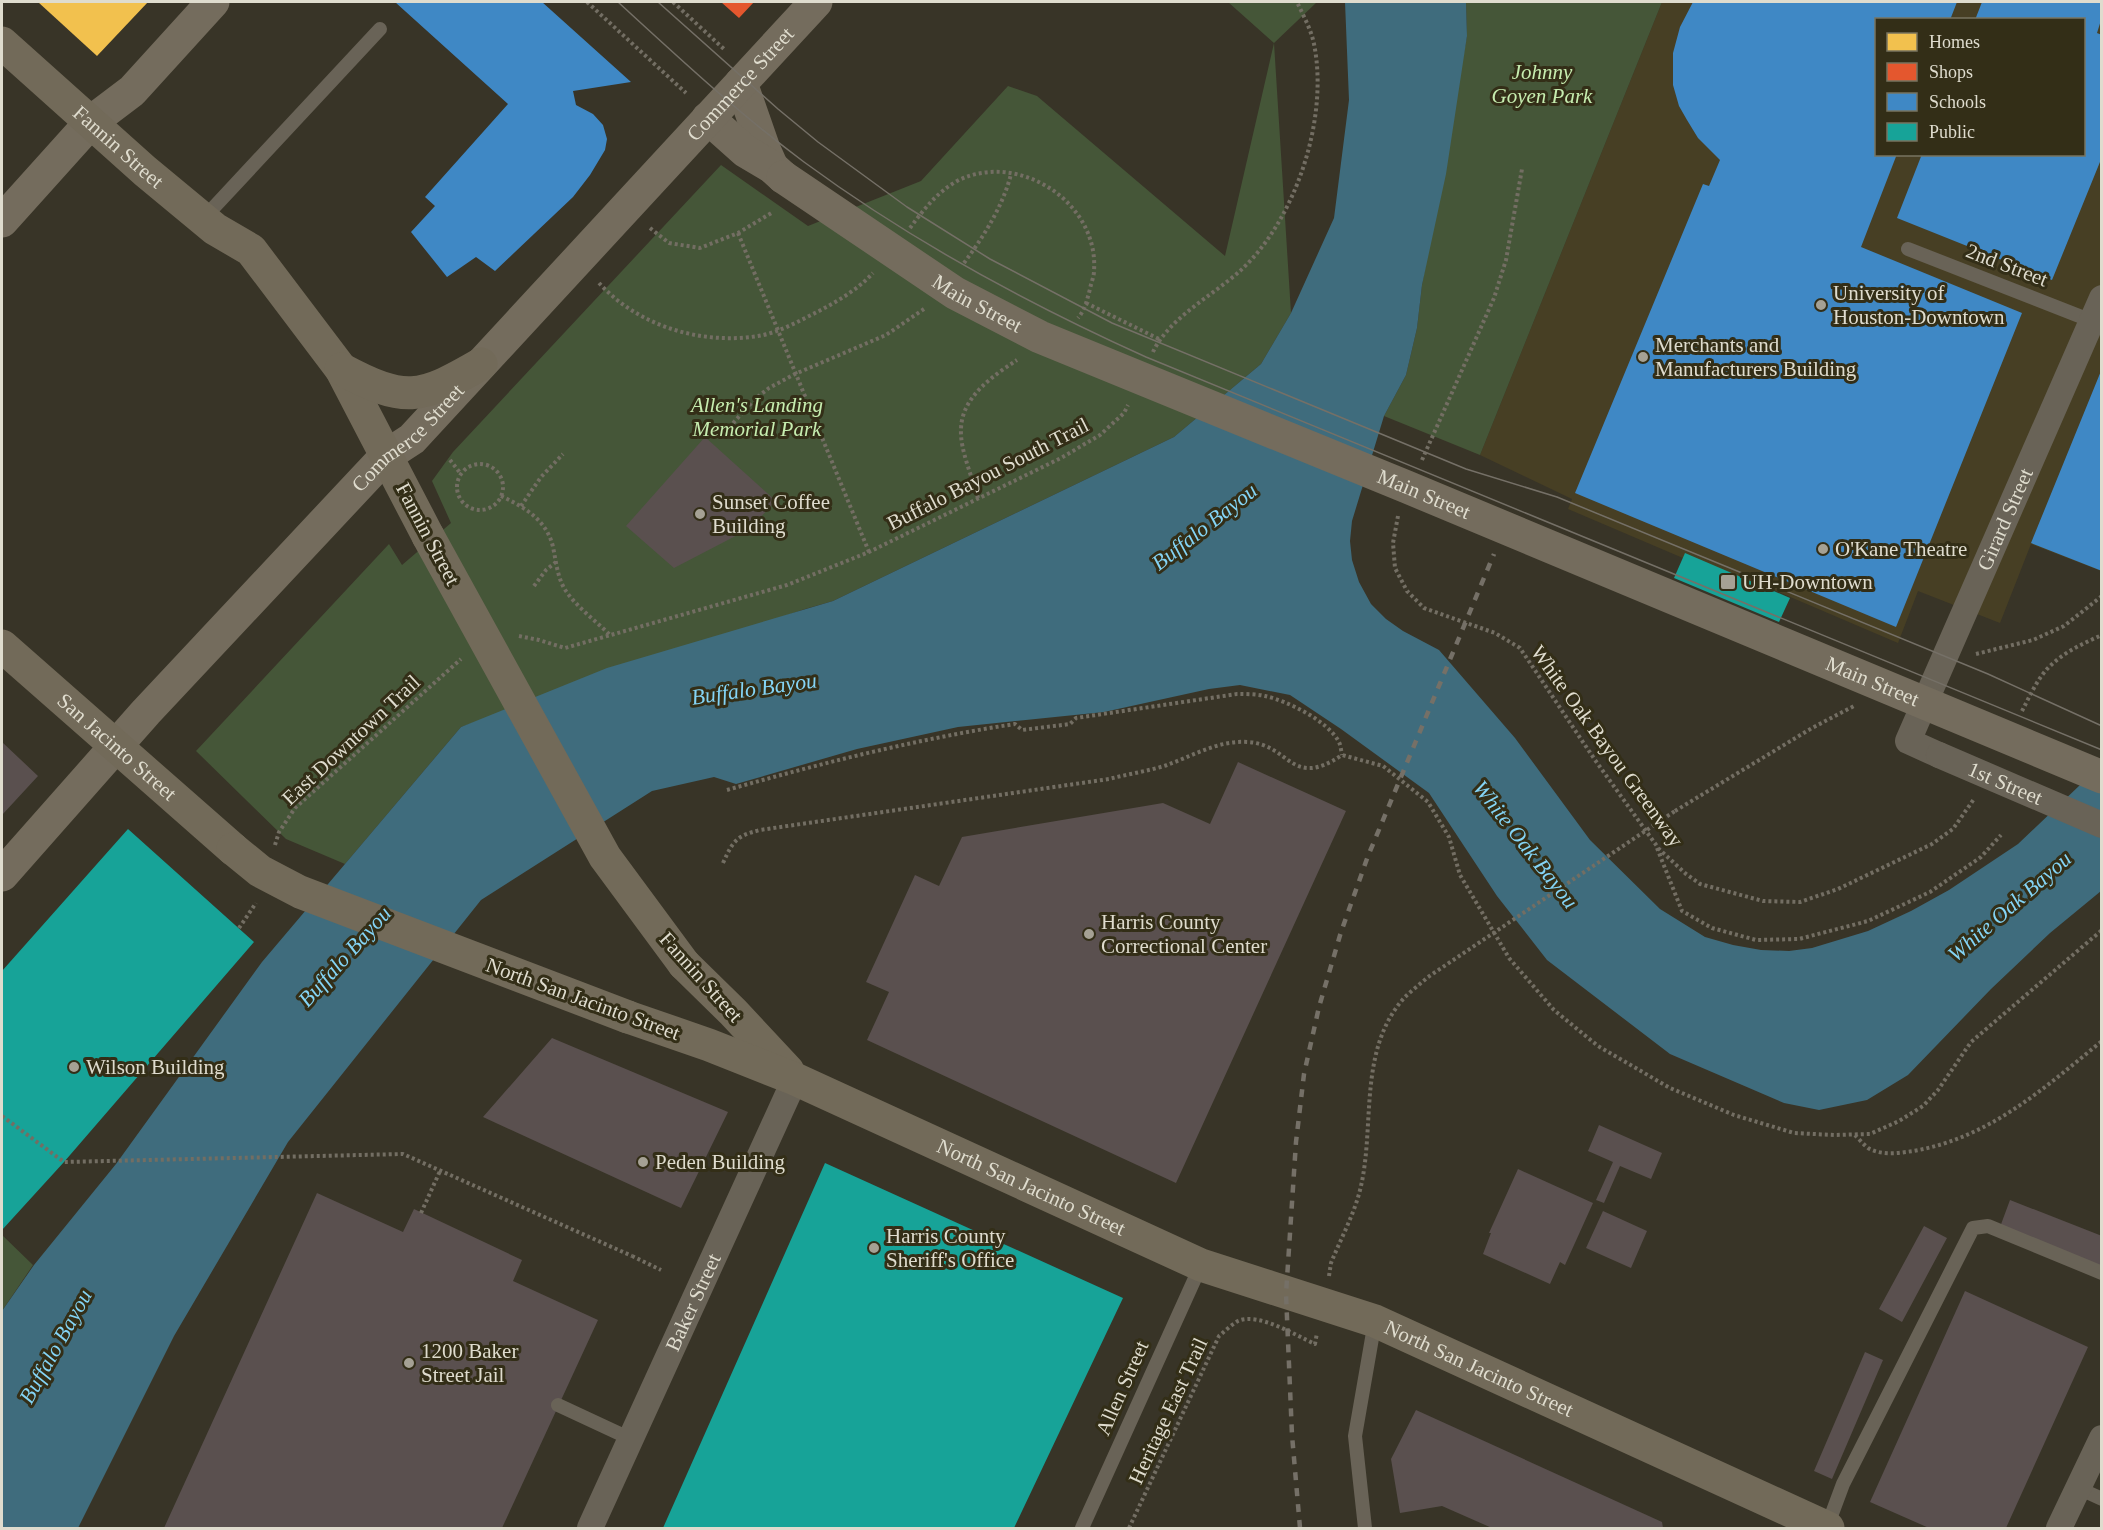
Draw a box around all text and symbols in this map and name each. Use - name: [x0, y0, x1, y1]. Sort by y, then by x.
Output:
- legend: [1875, 18, 2085, 156]
- street label: Commerce Street: [682, 22, 799, 146]
- text: Homes: [1929, 32, 1980, 52]
- park label: Johnny Goyen Park: [1492, 60, 1593, 108]
- text: Shops: [1929, 62, 1973, 82]
- text: Schools: [1929, 92, 1986, 112]
- street label: Fannin Street: [68, 101, 168, 193]
- text: Public: [1929, 122, 1975, 142]
- street label: 2nd Street: [1963, 238, 2051, 292]
- street label: Main Street: [928, 269, 1026, 338]
- place label: University of Houston-Downtown: [1833, 281, 2005, 329]
- marker: University of Houston-Downtown: [1814, 298, 1828, 312]
- place label: Merchants and Manufacturers Building: [1655, 333, 1857, 381]
- marker: Merchants and Manufacturers Building: [1636, 350, 1650, 364]
- street label: Commerce Street: [347, 379, 469, 497]
- park label: Allen's Landing Memorial Park: [689, 393, 823, 441]
- street label: Buffalo Bayou South Trail: [883, 413, 1093, 535]
- street label: Main Street: [1374, 464, 1474, 524]
- street label: Girard Street: [1972, 464, 2038, 574]
- water label: Buffalo Bayou: [1147, 478, 1262, 575]
- street label: Fannin Street: [391, 479, 465, 589]
- place label: Sunset Coffee Building: [712, 490, 830, 538]
- marker: Sunset Coffee Building: [693, 507, 707, 521]
- place label: O'Kane Theatre: [1835, 537, 1967, 561]
- marker: O'Kane Theatre: [1816, 542, 1830, 556]
- place label: UH-Downtown: [1742, 570, 1873, 594]
- marker: UH-Downtown: [1719, 573, 1737, 591]
- street label: White Oak Bayou Greenway: [1525, 640, 1689, 852]
- street label: Main Street: [1822, 651, 1923, 711]
- water label: Buffalo Bayou: [690, 667, 818, 710]
- street label: East Downtown Trail: [277, 670, 425, 810]
- street label: San Jacinto Street: [52, 688, 182, 806]
- street label: 1st Street: [1964, 757, 2046, 810]
- water label: White Oak Bayou: [1468, 775, 1584, 913]
- water label: White Oak Bayou: [1943, 846, 2076, 967]
- water label: Buffalo Bayou: [293, 901, 396, 1012]
- place label: Harris County Correctional Center: [1101, 910, 1267, 958]
- street label: Fannin Street: [654, 927, 748, 1027]
- marker: Harris County Correctional Center: [1082, 927, 1096, 941]
- street label: North San Jacinto Street: [483, 953, 683, 1045]
- place label: Wilson Building: [86, 1055, 225, 1079]
- marker: Wilson Building: [67, 1060, 81, 1074]
- street label: North San Jacinto Street: [933, 1134, 1129, 1241]
- place label: Peden Building: [655, 1150, 786, 1174]
- marker: Peden Building: [636, 1155, 650, 1169]
- place label: Harris County Sheriff's Office: [886, 1224, 1014, 1272]
- marker: Harris County Sheriff's Office: [867, 1241, 881, 1255]
- street label: Baker Street: [660, 1250, 726, 1355]
- water label: Buffalo Bayou: [14, 1285, 97, 1408]
- street label: North San Jacinto Street: [1381, 1315, 1577, 1422]
- street label: Heritage East Trail: [1124, 1334, 1212, 1488]
- street label: Allen Street: [1091, 1337, 1154, 1439]
- place label: 1200 Baker Street Jail: [421, 1339, 518, 1387]
- marker: 1200 Baker Street Jail: [402, 1356, 416, 1370]

